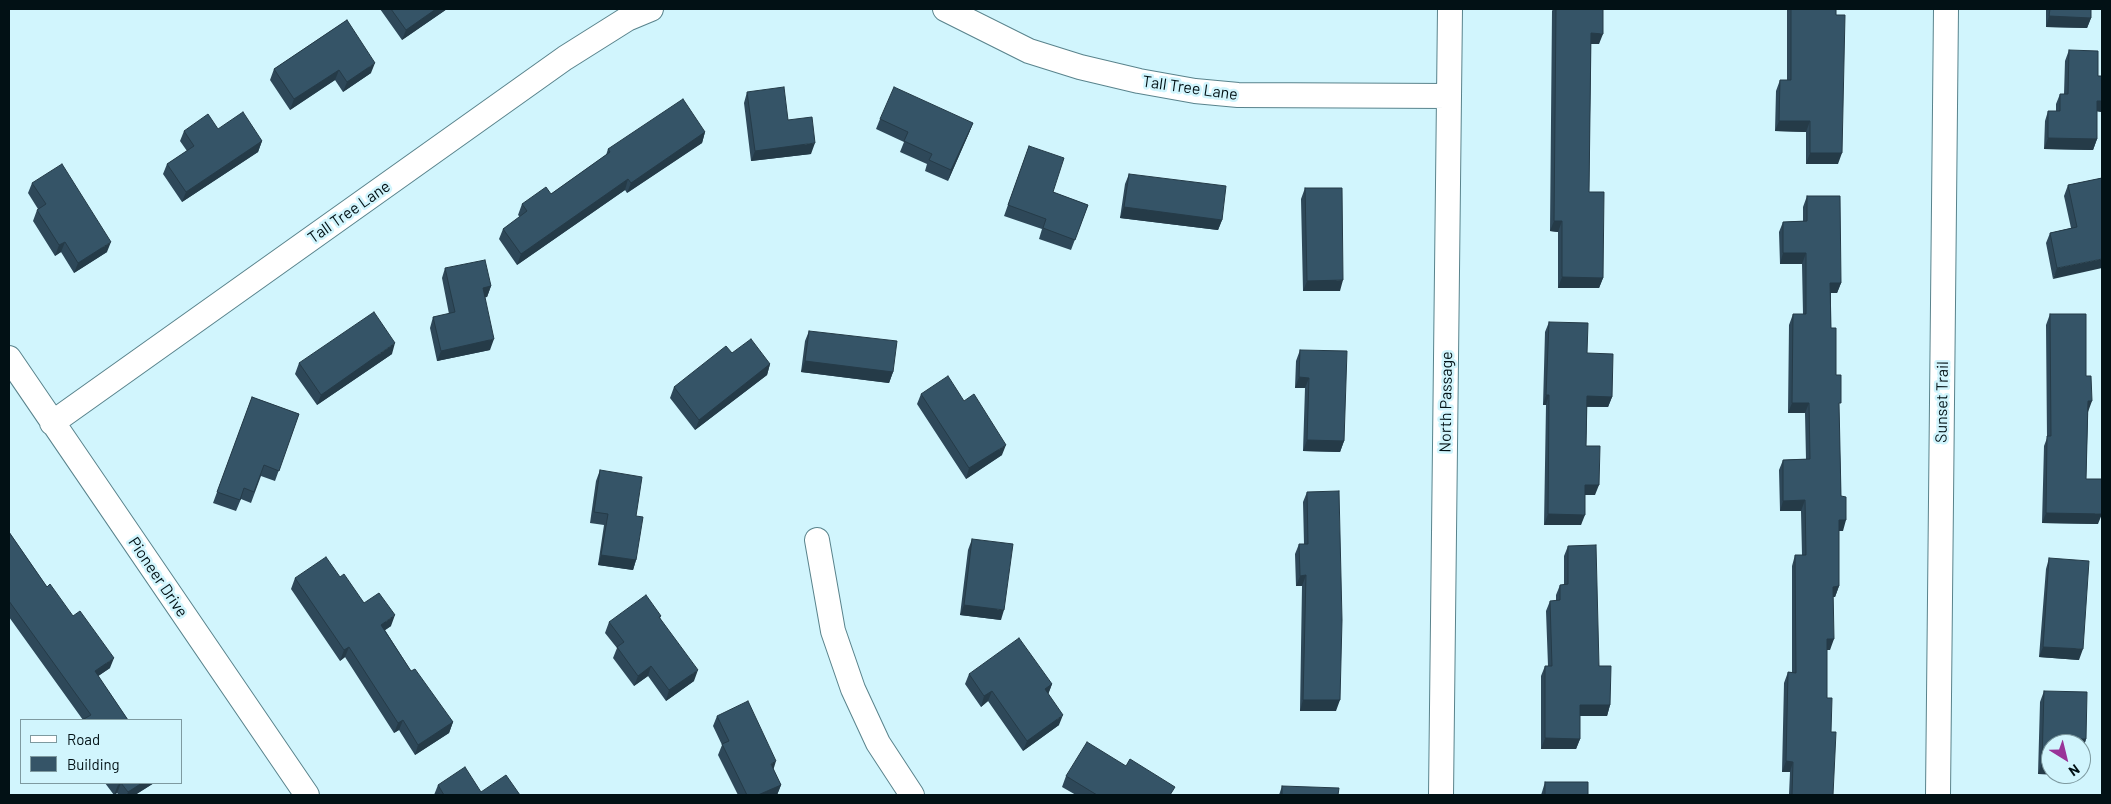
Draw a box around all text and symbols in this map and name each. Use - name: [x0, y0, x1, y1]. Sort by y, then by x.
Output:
- street label: Tall Tree Lane: [1141, 72, 1239, 104]
- street label: Tall Tree Lane: [304, 177, 394, 247]
- street label: North Passage: [1436, 351, 1456, 453]
- street label: Sunset Trail: [1932, 361, 1952, 443]
- street label: Pioneer Drive: [124, 533, 192, 621]
- legend: [20, 719, 182, 784]
- text: Road: [67, 730, 100, 748]
- north arrow: [2041, 734, 2091, 784]
- text: Building: [67, 755, 120, 773]
- text: N: [2066, 761, 2083, 780]

